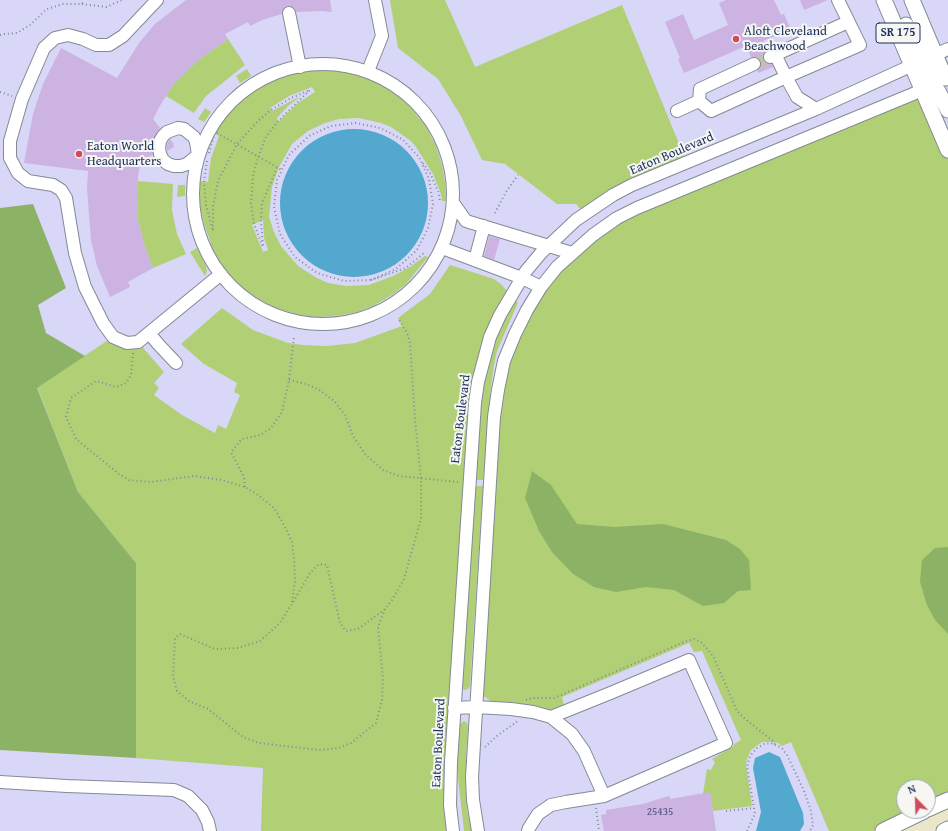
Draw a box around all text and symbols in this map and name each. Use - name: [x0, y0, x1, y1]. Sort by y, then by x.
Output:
- road number: SR 175: [876, 23, 920, 43]
- place label: Aloft Cleveland Beachwood: [744, 24, 827, 55]
- marker: Aloft Cleveland Beachwood: [731, 34, 741, 44]
- street label: Eaton Boulevard: [628, 129, 716, 179]
- place label: Eaton World Headquarters: [87, 139, 161, 170]
- marker: Eaton World Headquarters: [74, 149, 84, 159]
- street label: Eaton Boulevard: [448, 374, 474, 464]
- street label: Eaton Boulevard: [429, 698, 449, 788]
- north arrow: [896, 779, 936, 819]
- text: N: [905, 780, 918, 798]
- house number: 25435: [647, 805, 673, 819]

